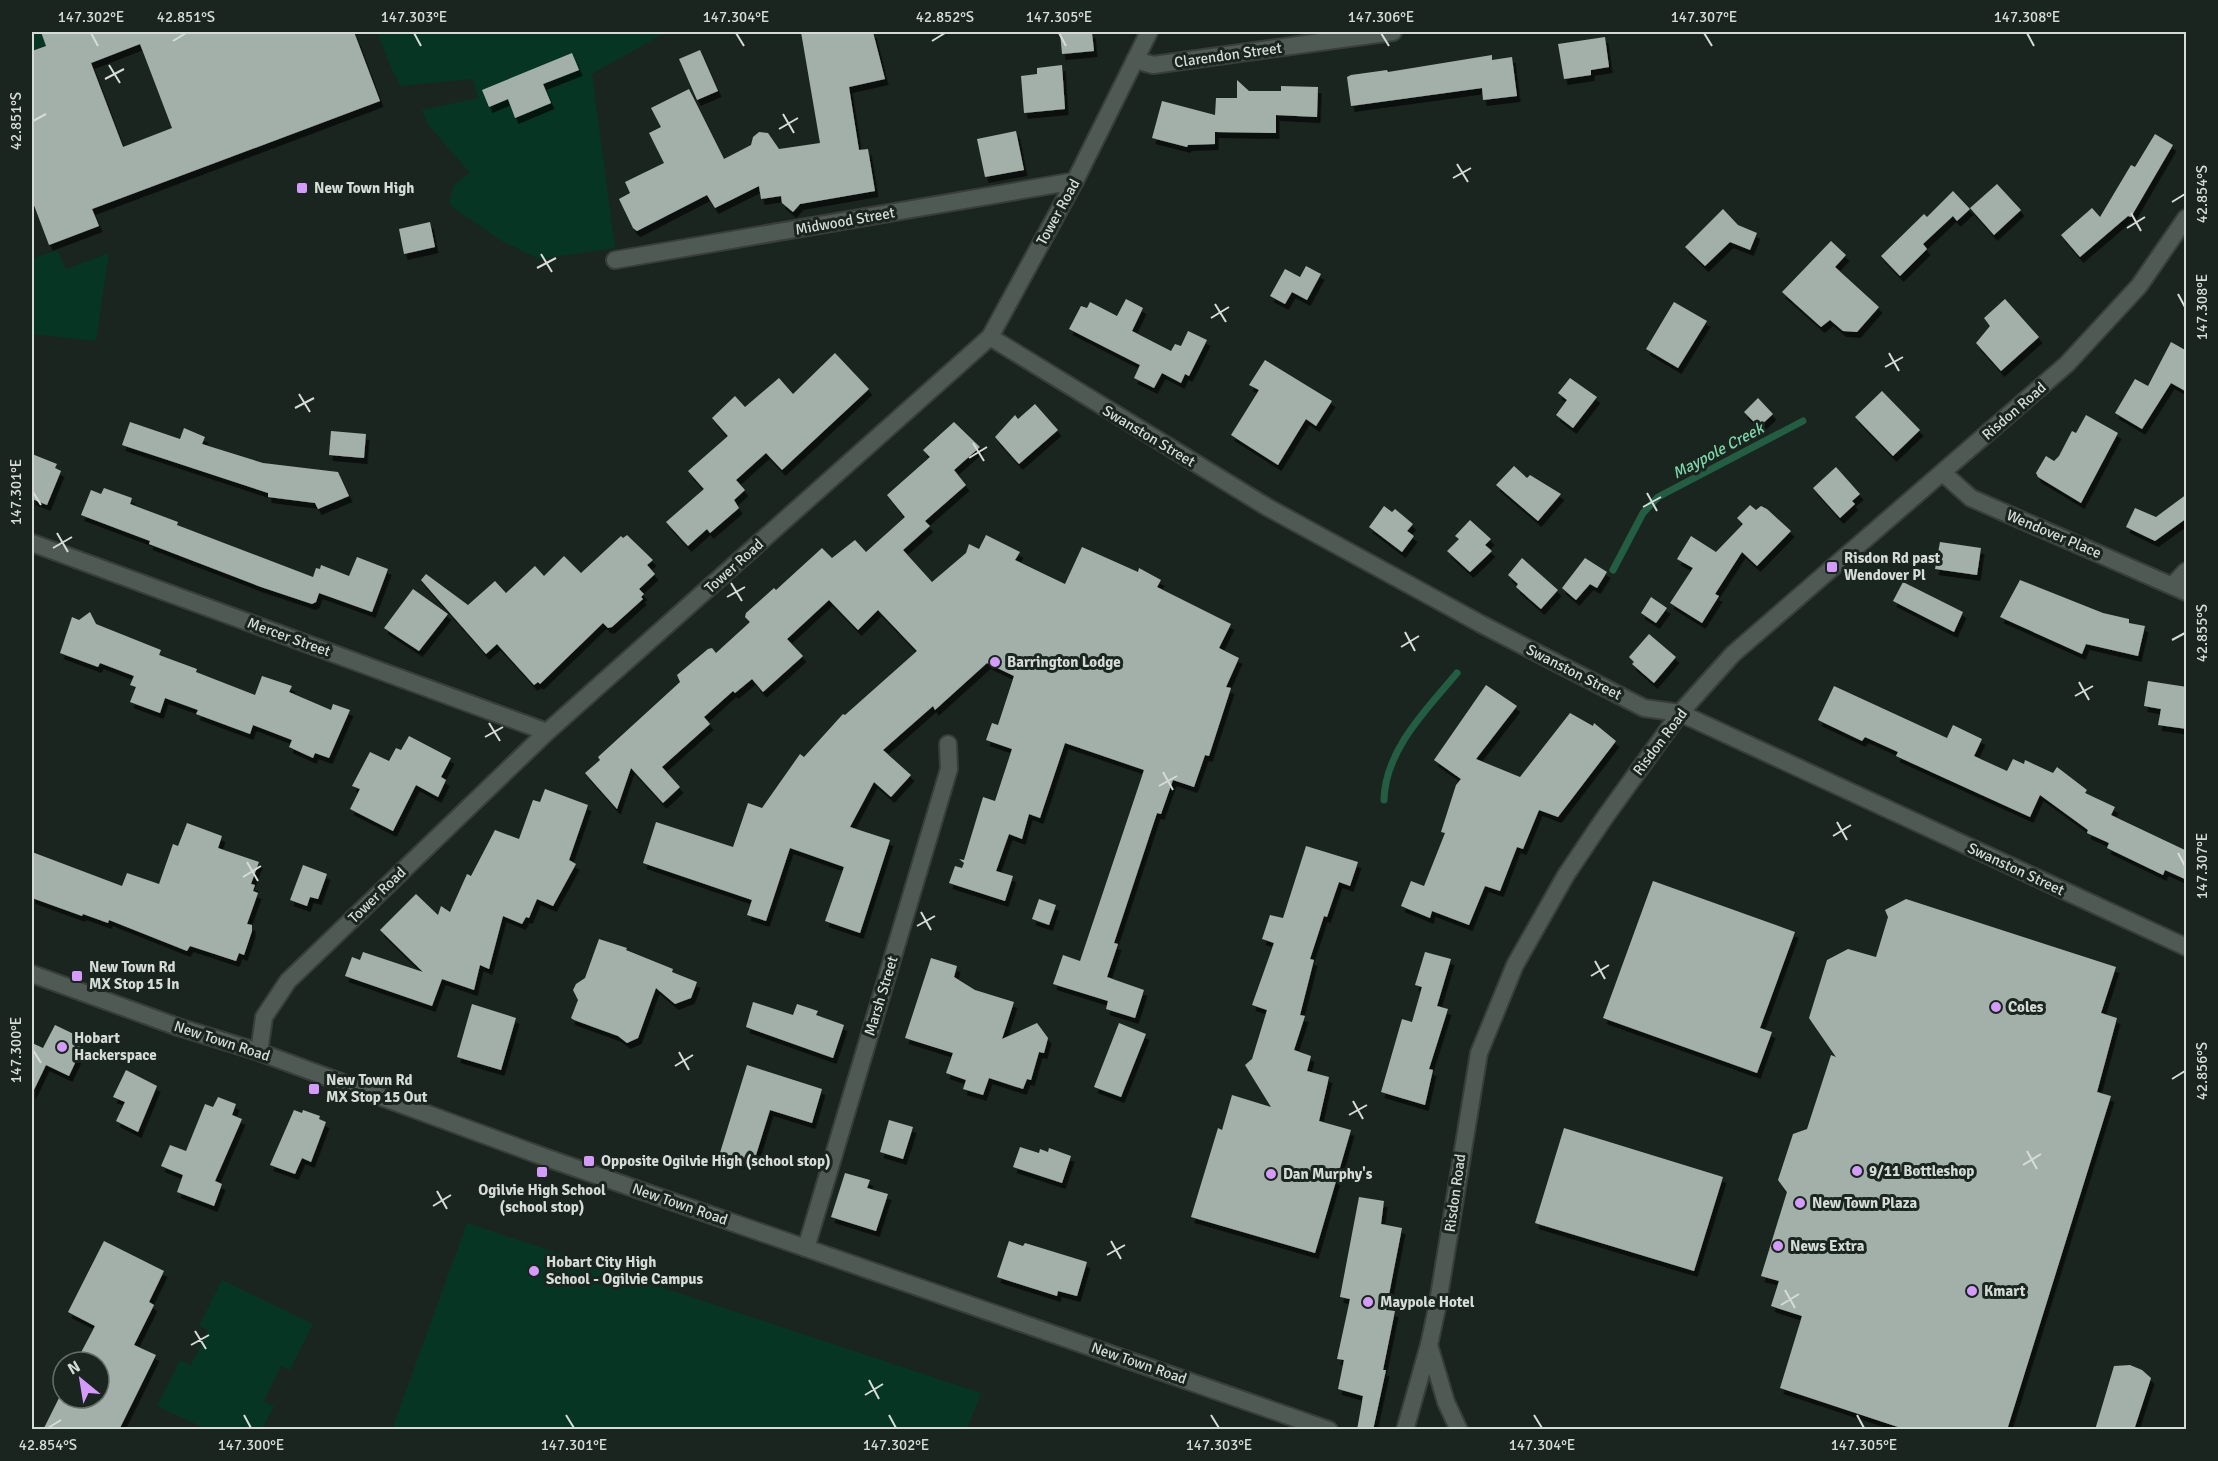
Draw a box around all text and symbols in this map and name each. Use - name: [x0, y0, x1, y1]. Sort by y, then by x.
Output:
- text: 147.302°E: [58, 8, 124, 26]
- text: 42.851°S: [157, 8, 215, 26]
- text: 147.303°E: [381, 8, 447, 26]
- text: 147.304°E: [703, 8, 769, 26]
- text: 42.852°S: [916, 8, 974, 26]
- text: 147.305°E: [1026, 8, 1092, 26]
- text: 147.306°E: [1348, 8, 1414, 26]
- text: 147.307°E: [1671, 8, 1737, 26]
- text: 147.308°E: [1994, 8, 2060, 26]
- street label: Clarendon Street: [1173, 39, 1283, 71]
- text: 42.851°S: [7, 92, 25, 150]
- text: 42.854°S: [2193, 165, 2211, 223]
- street label: Tower Road: [1032, 176, 1084, 248]
- place label: New Town High: [314, 179, 414, 197]
- marker: New Town High: [295, 181, 309, 195]
- street label: Midwood Street: [794, 203, 896, 239]
- text: 147.308°E: [2193, 274, 2211, 340]
- street label: Risdon Road: [1978, 378, 2050, 444]
- street label: Swanston Street: [1100, 401, 1198, 471]
- water label: Maypole Creek: [1669, 418, 1769, 483]
- text: 147.301°E: [7, 459, 25, 525]
- street label: Wendover Place: [2004, 506, 2104, 562]
- street label: Tower Road: [701, 535, 767, 597]
- place label: Risdon Rd past Wendover Pl: [1844, 549, 1941, 584]
- marker: Risdon Rd past Wendover Pl: [1825, 560, 1839, 574]
- text: 42.855°S: [2193, 604, 2211, 662]
- street label: Mercer Street: [245, 614, 333, 660]
- street label: Swanston Street: [1523, 640, 1625, 704]
- place label: Barrington Lodge: [1007, 653, 1121, 671]
- marker: Barrington Lodge: [988, 655, 1002, 669]
- street label: Risdon Road: [1629, 705, 1691, 779]
- text: 147.307°E: [2193, 833, 2211, 899]
- street label: Swanston Street: [1965, 839, 2067, 899]
- street label: Tower Road: [345, 863, 409, 927]
- street label: Marsh Street: [860, 954, 902, 1038]
- place label: New Town Rd MX Stop 15 In: [89, 958, 180, 993]
- marker: New Town Rd MX Stop 15 In: [70, 969, 84, 983]
- place label: Coles: [2008, 998, 2044, 1016]
- marker: Coles: [1989, 1000, 2003, 1014]
- text: 147.300°E: [7, 1017, 25, 1083]
- street label: New Town Road: [172, 1017, 272, 1065]
- place label: Hobart Hackerspace: [74, 1029, 157, 1064]
- marker: Hobart Hackerspace: [55, 1040, 69, 1054]
- text: 42.856°S: [2193, 1042, 2211, 1100]
- place label: New Town Rd MX Stop 15 Out: [326, 1071, 428, 1106]
- marker: New Town Rd MX Stop 15 Out: [307, 1082, 321, 1096]
- place label: Opposite Ogilvie High (school stop): [601, 1152, 831, 1170]
- street label: Risdon Road: [1441, 1153, 1469, 1233]
- marker: Opposite Ogilvie High (school stop): [582, 1154, 596, 1168]
- place label: 9/11 Bottleshop: [1869, 1162, 1974, 1180]
- marker: 9/11 Bottleshop: [1850, 1164, 1864, 1178]
- marker: Ogilvie High School (school stop): [535, 1165, 549, 1179]
- place label: Dan Murphy's: [1283, 1165, 1373, 1183]
- marker: Dan Murphy's: [1264, 1167, 1278, 1181]
- street label: New Town Road: [630, 1179, 730, 1229]
- place label: Ogilvie High School (school stop): [478, 1181, 606, 1216]
- place label: New Town Plaza: [1812, 1194, 1917, 1212]
- marker: New Town Plaza: [1793, 1196, 1807, 1210]
- place label: News Extra: [1790, 1237, 1865, 1255]
- marker: News Extra: [1771, 1239, 1785, 1253]
- place label: Hobart City High School - Ogilvie Campus: [546, 1253, 704, 1288]
- marker: Hobart City High School - Ogilvie Campus: [527, 1264, 541, 1278]
- place label: Kmart: [1984, 1282, 2026, 1300]
- marker: Kmart: [1965, 1284, 1979, 1298]
- place label: Maypole Hotel: [1380, 1293, 1475, 1311]
- marker: Maypole Hotel: [1361, 1295, 1375, 1309]
- street label: New Town Road: [1089, 1338, 1189, 1388]
- north arrow: [51, 1350, 111, 1410]
- text: N: [64, 1356, 84, 1379]
- text: 42.854°S: [19, 1436, 77, 1454]
- text: 147.300°E: [218, 1436, 284, 1454]
- text: 147.301°E: [541, 1436, 607, 1454]
- text: 147.302°E: [863, 1436, 929, 1454]
- text: 147.303°E: [1186, 1436, 1252, 1454]
- text: 147.304°E: [1509, 1436, 1575, 1454]
- text: 147.305°E: [1831, 1436, 1897, 1454]

